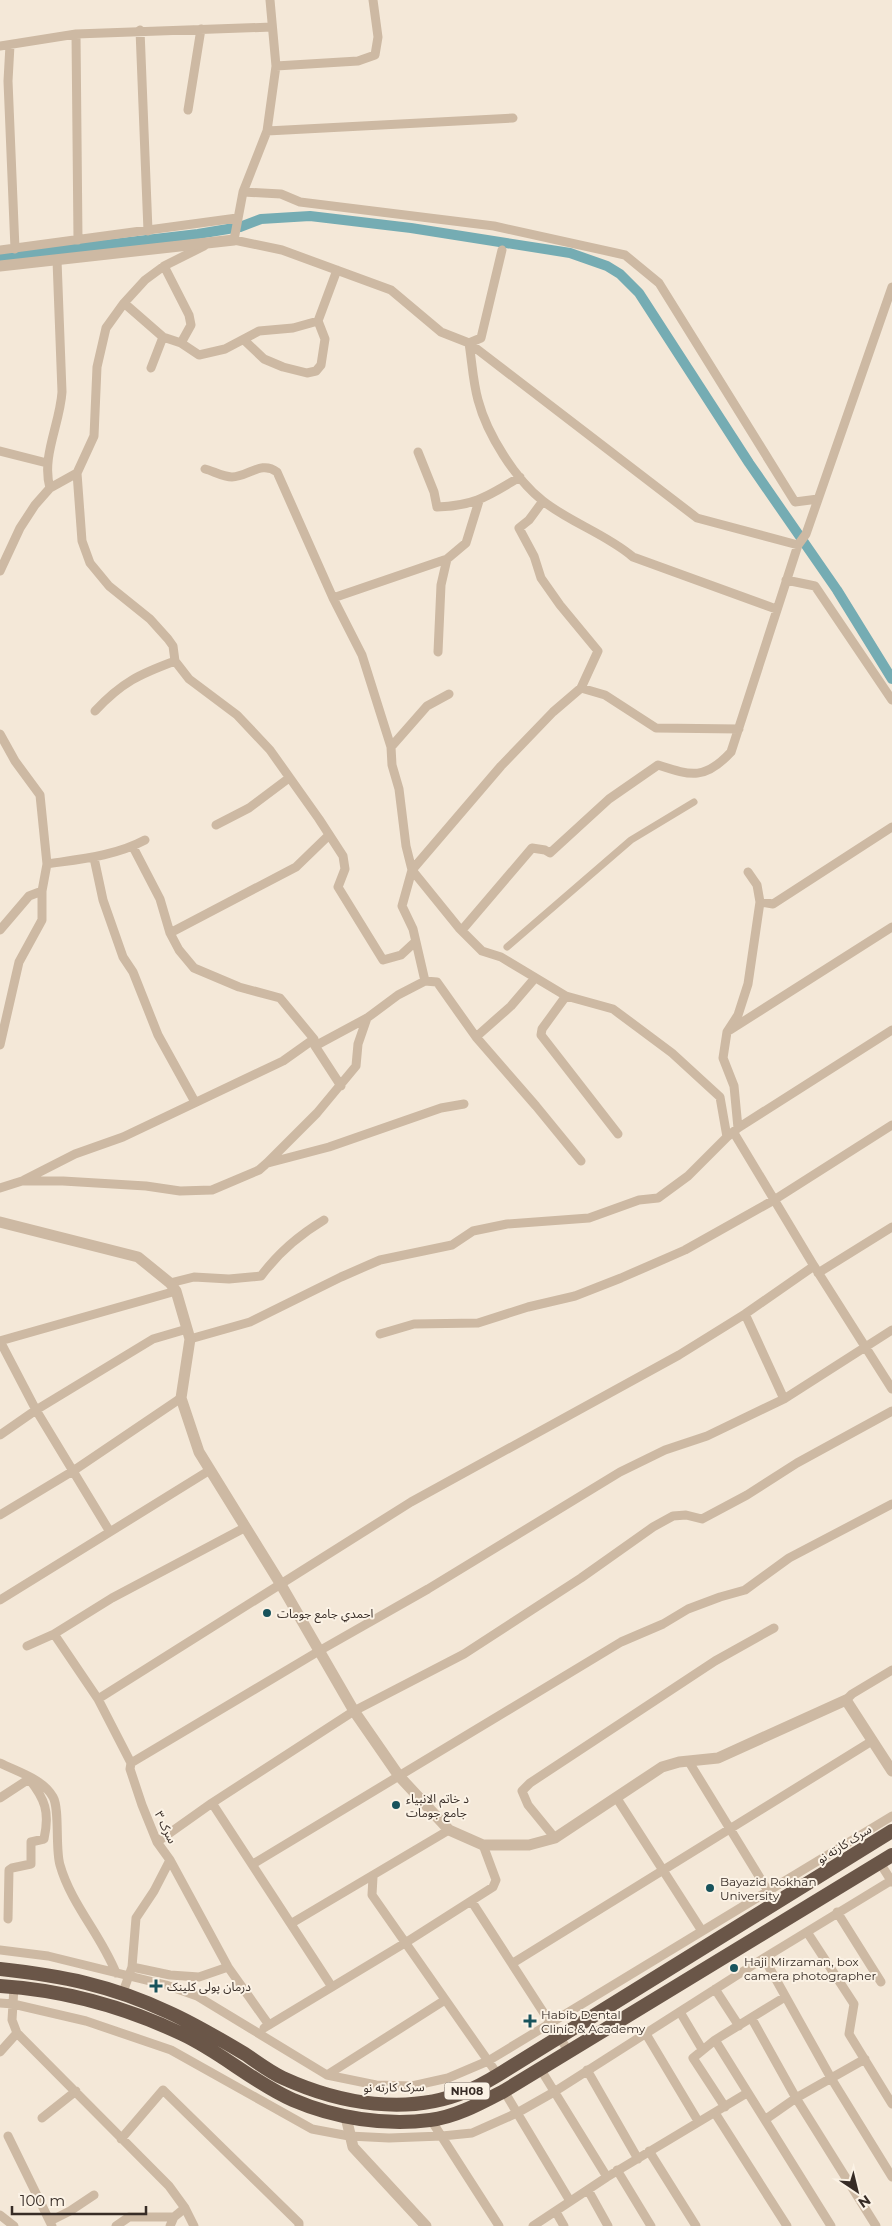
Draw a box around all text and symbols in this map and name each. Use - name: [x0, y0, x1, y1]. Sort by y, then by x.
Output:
- place label: احمدي جامع جومات: [277, 1606, 373, 1623]
- marker: احمدي جامع جومات: [261, 1607, 273, 1619]
- place label: د خاتم الانبیاء جامع جومات: [406, 1791, 469, 1822]
- marker: د خاتم الانبیاء جامع جومات: [390, 1799, 402, 1811]
- street label: سرک ۳: [152, 1808, 180, 1846]
- street label: سرک کارته نو: [814, 1821, 874, 1867]
- place label: Bayazid Rokhan University: [720, 1874, 817, 1903]
- marker: Bayazid Rokhan University: [704, 1882, 716, 1894]
- place label: Haji Mirzaman, box camera photographer: [744, 1954, 876, 1983]
- marker: Haji Mirzaman, box camera photographer: [728, 1962, 740, 1974]
- marker: درمان پولی کلینک: [149, 1979, 163, 1993]
- place label: درمان پولی کلینک: [167, 1979, 251, 1995]
- place label: Habib Dental Clinic & Academy: [541, 2007, 646, 2036]
- marker: Habib Dental Clinic & Academy: [523, 2014, 537, 2028]
- street label: سرک کارته نو: [363, 2079, 425, 2095]
- road number: NH08: [444, 2082, 490, 2100]
- north arrow: [832, 2166, 882, 2216]
- scale bar: [12, 2184, 146, 2216]
- text: 100 m: [20, 2191, 65, 2210]
- text: N: [855, 2191, 874, 2212]

